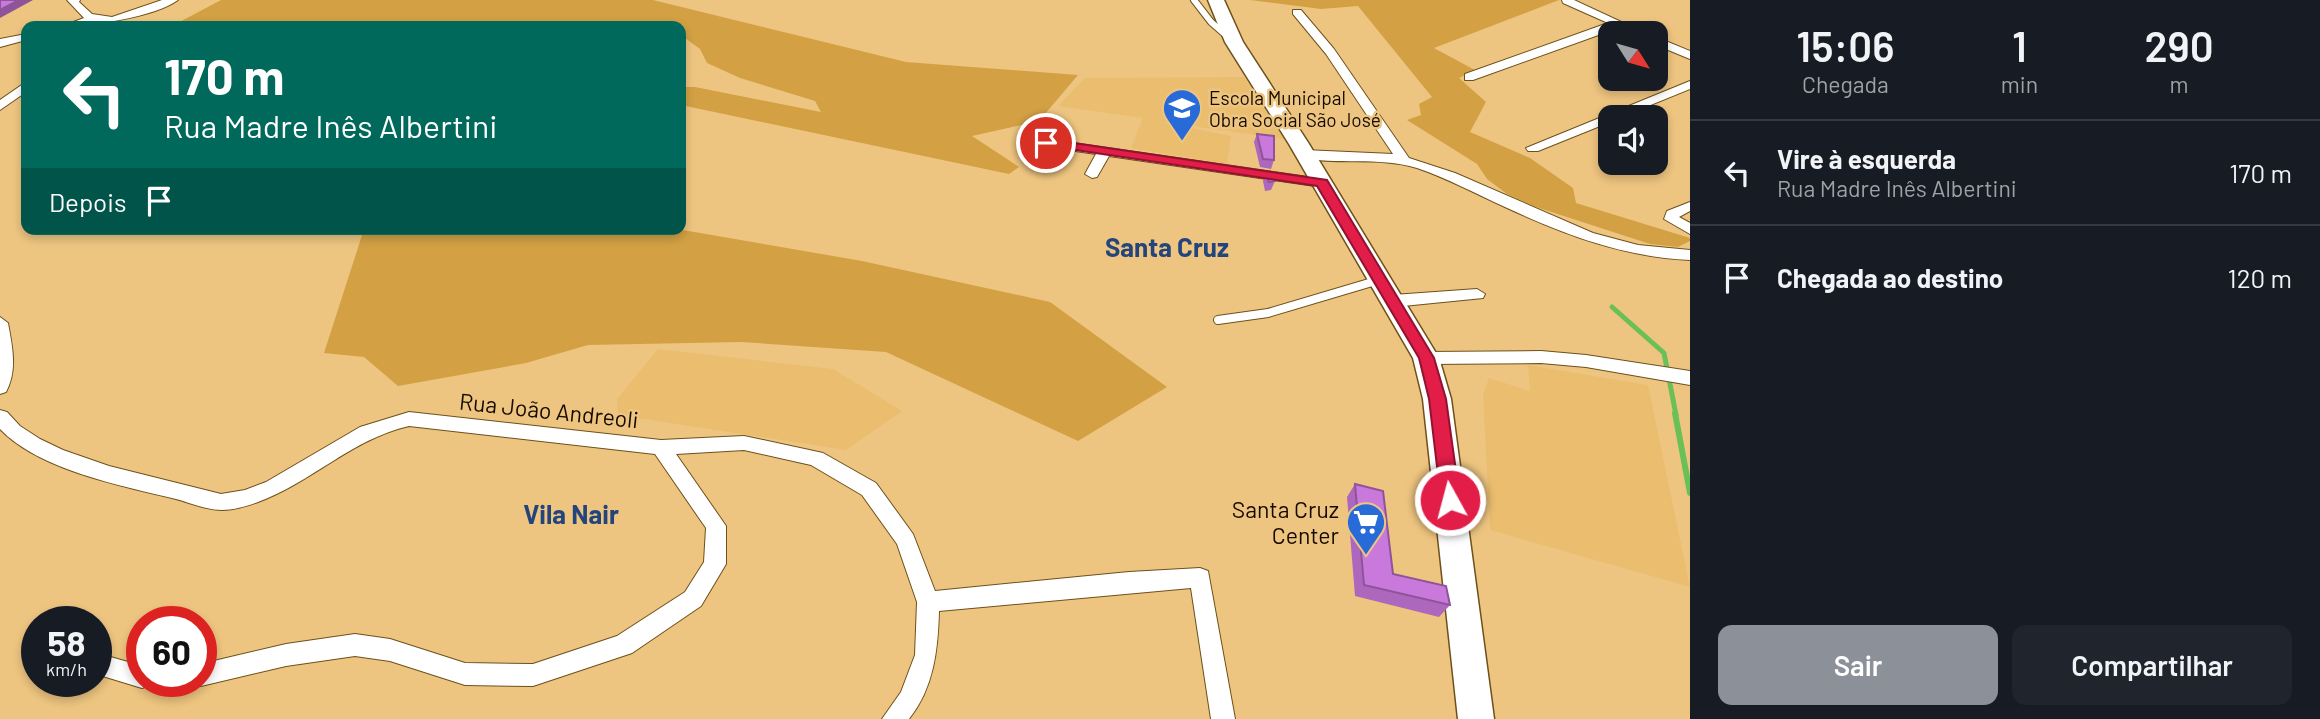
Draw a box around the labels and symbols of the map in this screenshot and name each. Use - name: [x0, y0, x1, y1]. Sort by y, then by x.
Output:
- north arrow: [1598, 21, 1668, 91]
- place label: Escola Municipal Obra Social São José: [1209, 86, 1381, 131]
- school or university icon: Escola Municipal Obra Social São José: [1161, 87, 1203, 142]
- pin: [1016, 113, 1076, 173]
- district label: Santa Cruz: [1105, 231, 1229, 262]
- street label: Rua João Andreoli: [458, 387, 640, 433]
- position arrow: [1413, 463, 1487, 537]
- place label: Santa Cruz Center: [1232, 495, 1340, 549]
- district label: Vila Nair: [523, 498, 619, 529]
- supermarket icon: Santa Cruz Center: [1345, 501, 1387, 556]
- speed limit sign: 60: [126, 606, 217, 697]

